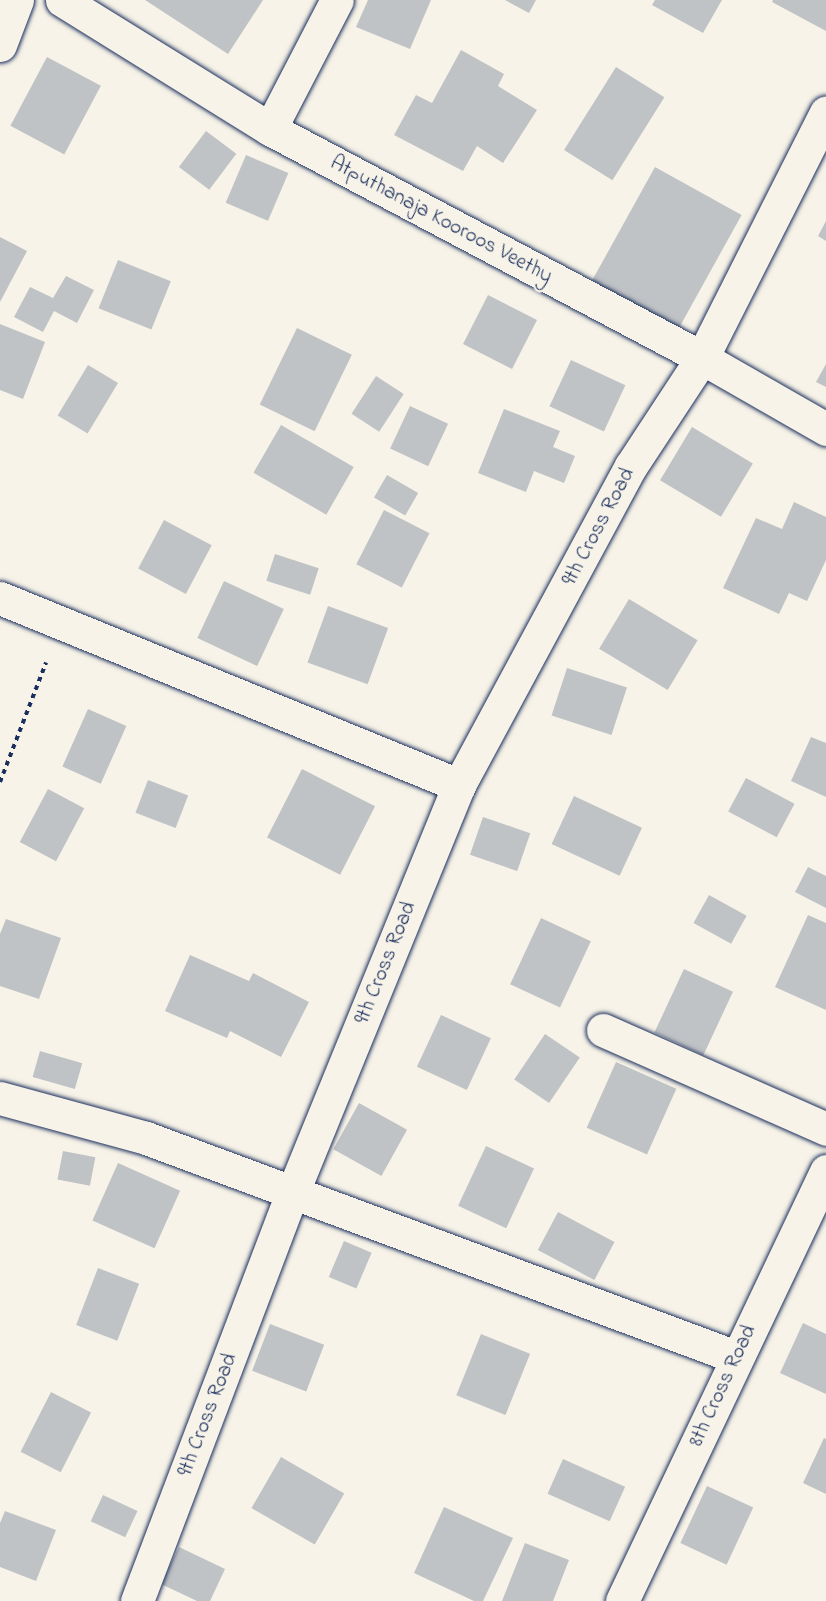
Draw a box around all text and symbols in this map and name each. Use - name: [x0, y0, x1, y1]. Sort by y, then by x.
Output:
- street label: Atputhanaja Kooroos Veethy: [326, 151, 556, 289]
- street label: 9th Cross Road: [557, 464, 641, 590]
- street label: 9th Cross Road: [350, 898, 422, 1028]
- street label: 8th Cross Road: [684, 1321, 762, 1451]
- street label: 9th Cross Road: [173, 1350, 243, 1480]

